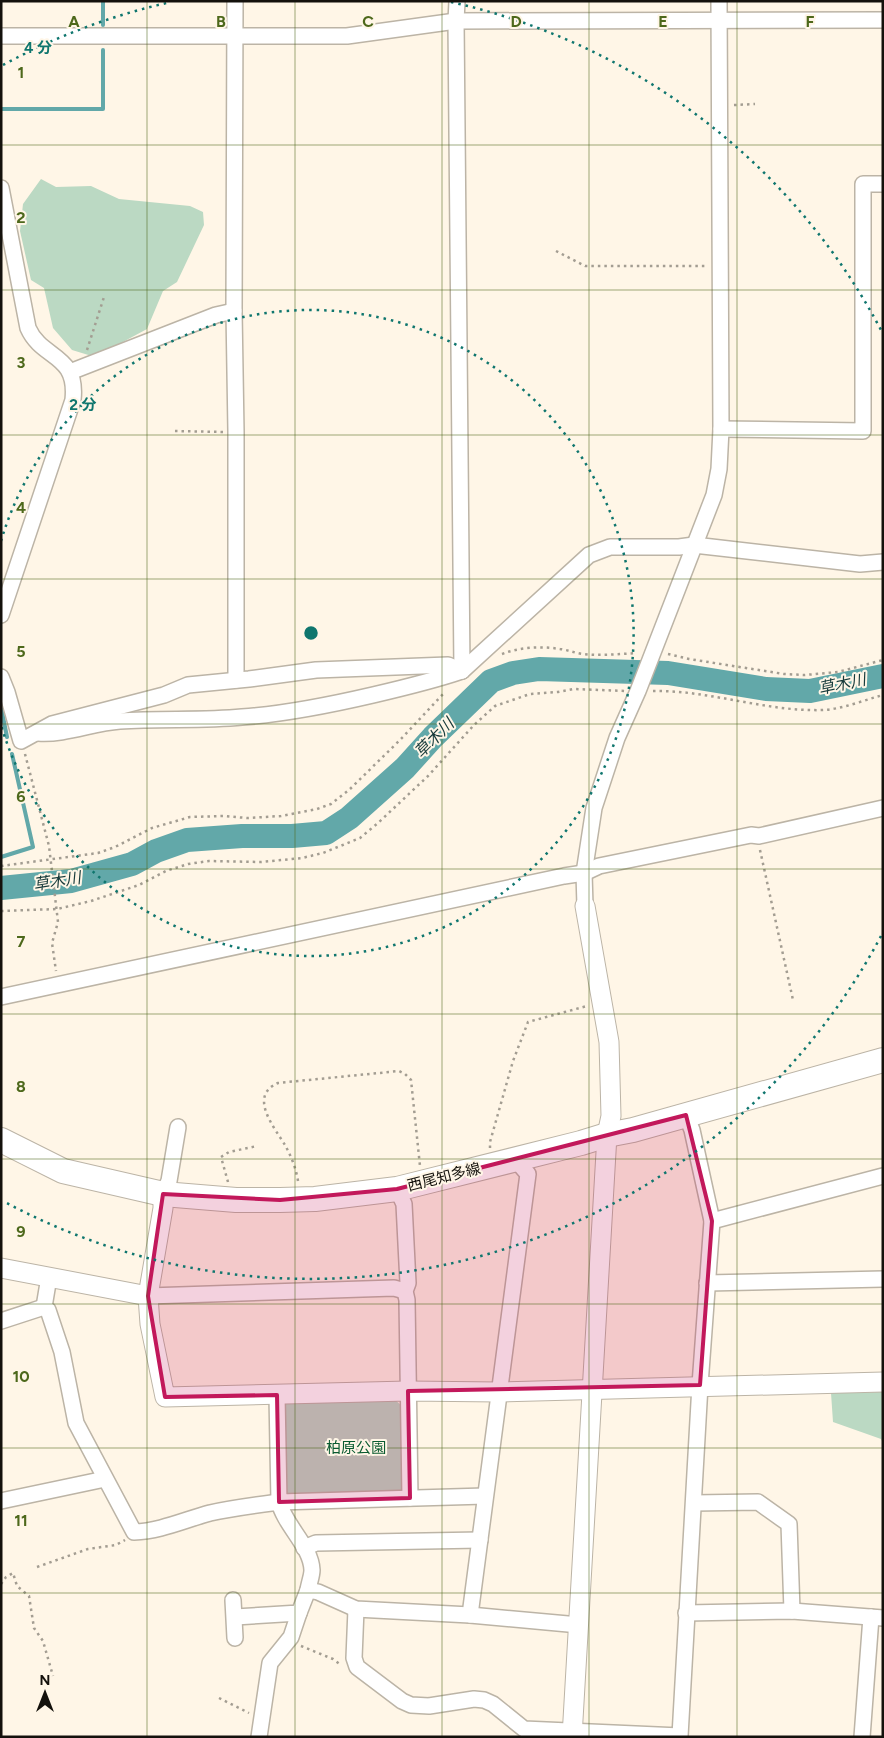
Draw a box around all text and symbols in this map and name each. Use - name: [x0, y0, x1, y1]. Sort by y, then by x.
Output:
- text: A: [68, 12, 80, 31]
- text: B: [216, 12, 226, 31]
- text: C: [362, 12, 374, 31]
- text: D: [510, 12, 522, 31]
- text: E: [658, 12, 668, 31]
- text: F: [806, 12, 815, 31]
- text: 4 分: [24, 39, 52, 57]
- text: 1: [18, 63, 24, 82]
- text: 2: [16, 208, 26, 227]
- text: 3: [17, 353, 26, 372]
- text: 2 分: [69, 396, 97, 414]
- text: 4: [16, 498, 26, 517]
- centre of rings: [302, 624, 320, 642]
- text: 5: [16, 642, 26, 661]
- water label: 草木川: [817, 669, 869, 698]
- water label: 草木川: [410, 713, 459, 762]
- text: 6: [16, 787, 26, 806]
- water label: 草木川: [32, 868, 84, 894]
- text: 7: [17, 932, 26, 951]
- text: 8: [16, 1077, 26, 1096]
- street label: 西尾知多線: [405, 1159, 483, 1195]
- text: 9: [16, 1222, 26, 1241]
- text: 10: [12, 1367, 30, 1386]
- park label: 柏原公園: [326, 1439, 386, 1457]
- text: 11: [14, 1511, 28, 1530]
- north arrow: [20, 1668, 70, 1718]
- text: N: [40, 1672, 50, 1689]

